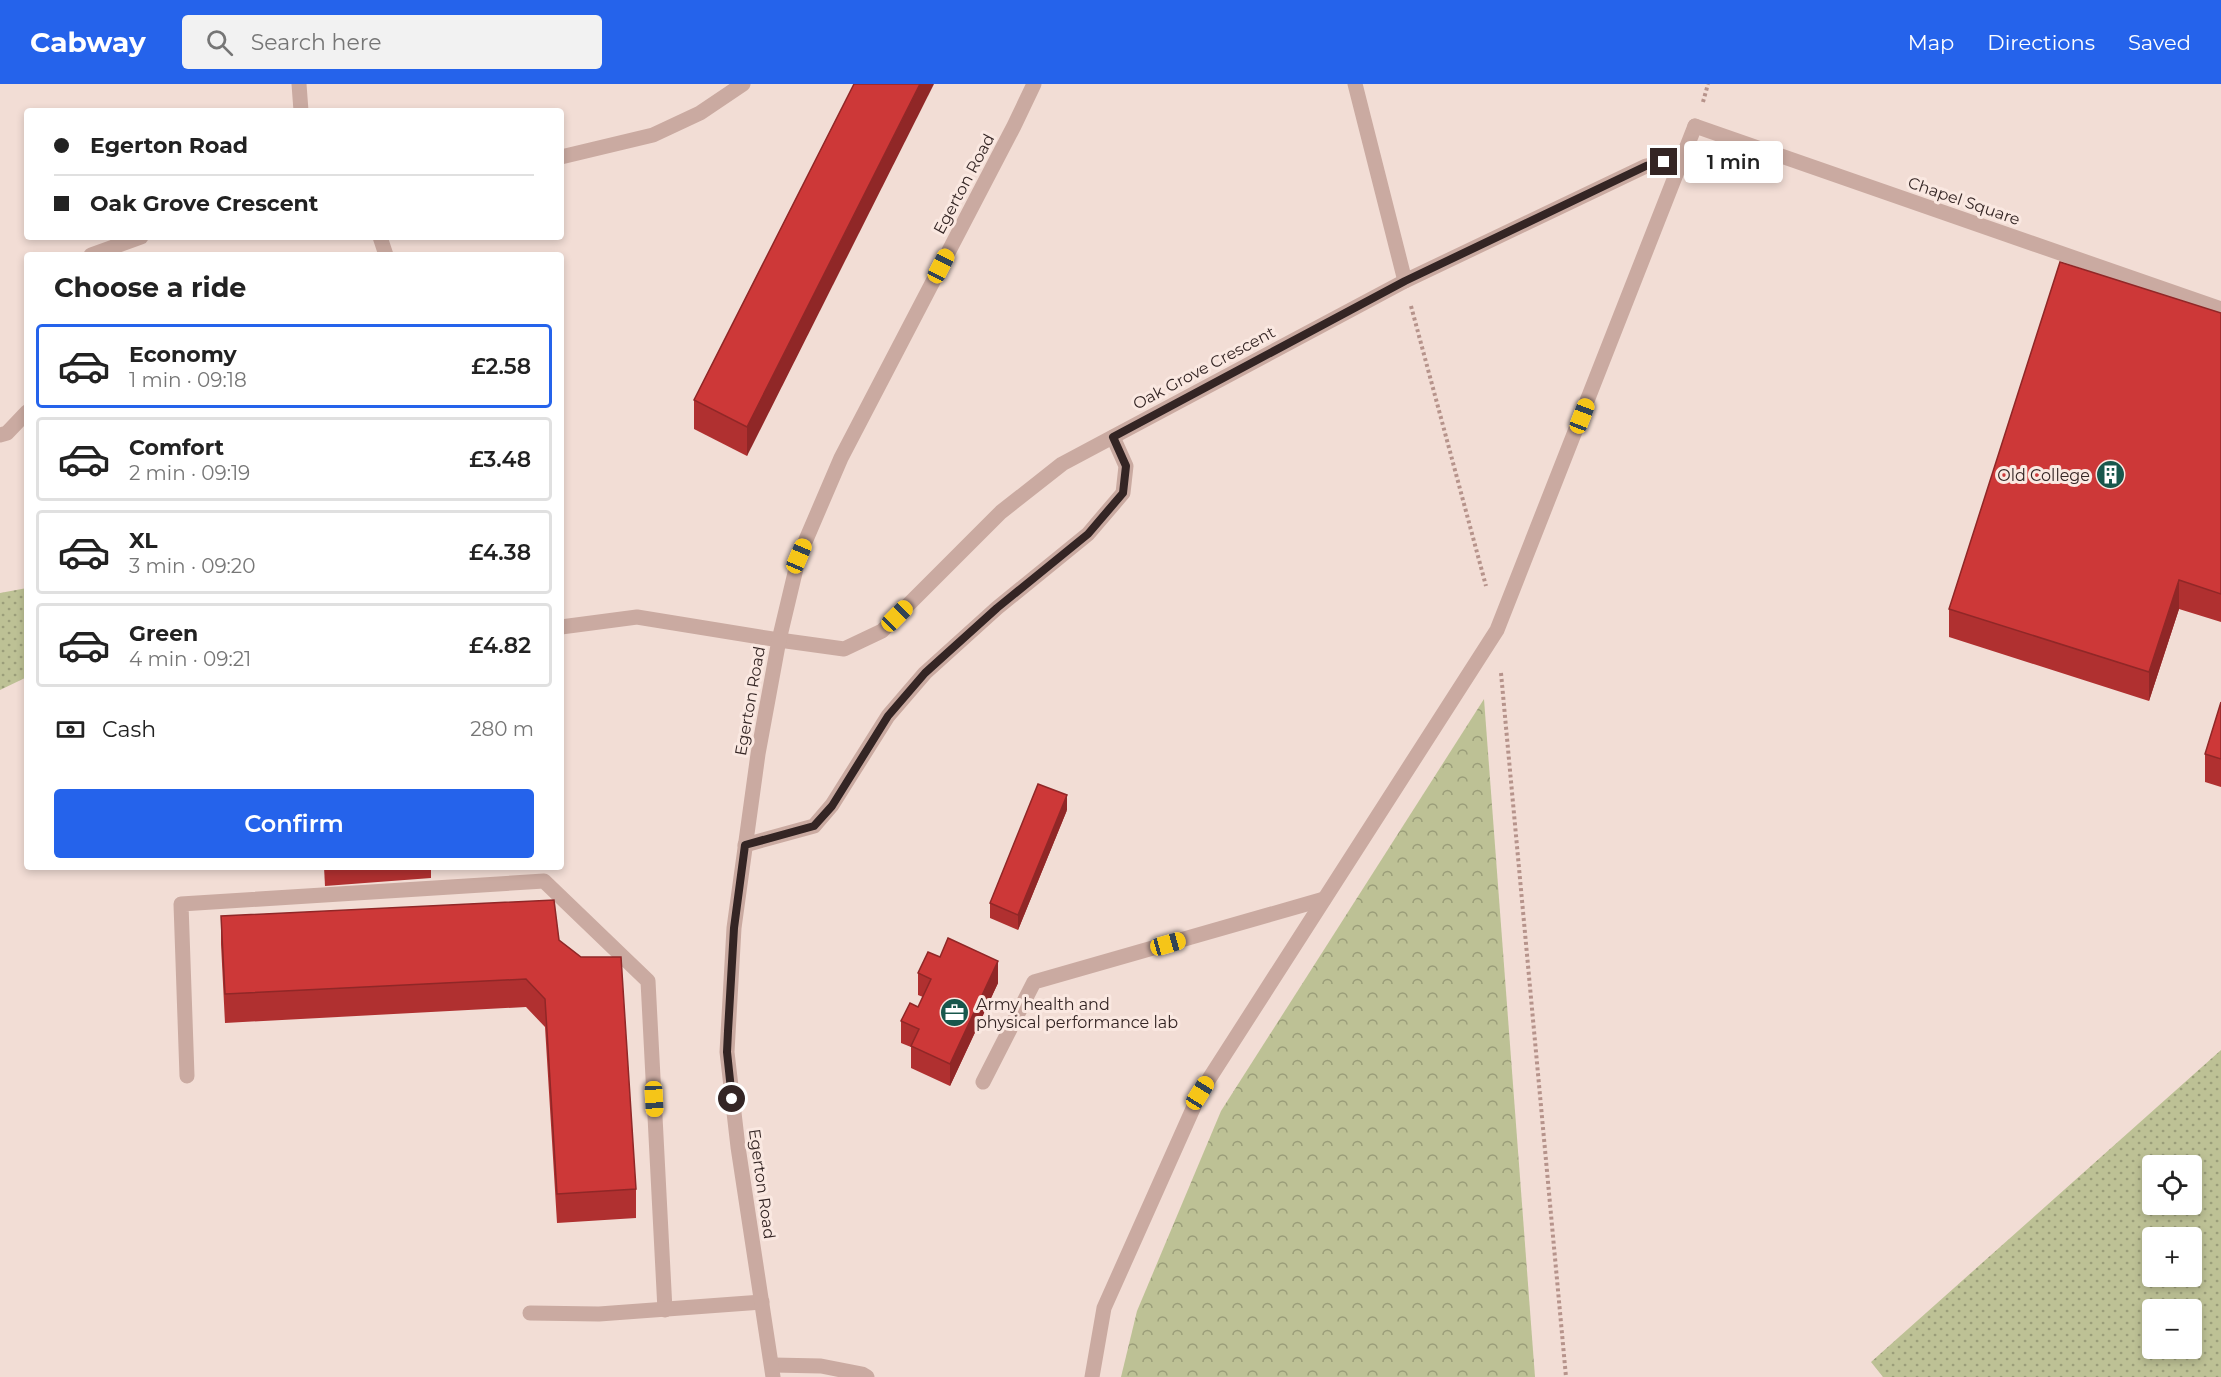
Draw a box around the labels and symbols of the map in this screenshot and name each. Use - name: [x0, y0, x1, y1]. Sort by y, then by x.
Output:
- street label: Egerton Road: [930, 131, 998, 237]
- callout: 1 min: [1685, 141, 1784, 183]
- route end: [1650, 148, 1677, 175]
- street label: Chapel Square: [1905, 173, 2023, 229]
- car: [925, 246, 957, 286]
- street label: Oak Grove Crescent: [1130, 322, 1279, 414]
- car: [1567, 396, 1597, 436]
- building icon: Old College: [2095, 459, 2127, 491]
- place label: Old College: [1997, 466, 2090, 485]
- car: [784, 536, 814, 576]
- car: [878, 597, 916, 635]
- street label: Egerton Road: [731, 645, 769, 757]
- car: [1148, 930, 1188, 958]
- place label: Army health and physical performance lab: [976, 995, 1178, 1032]
- office icon: Army health and physical performance lab: [939, 997, 971, 1029]
- car: [1183, 1073, 1217, 1113]
- car: [644, 1081, 664, 1117]
- route start: [718, 1085, 745, 1112]
- street label: Egerton Road: [745, 1128, 779, 1240]

